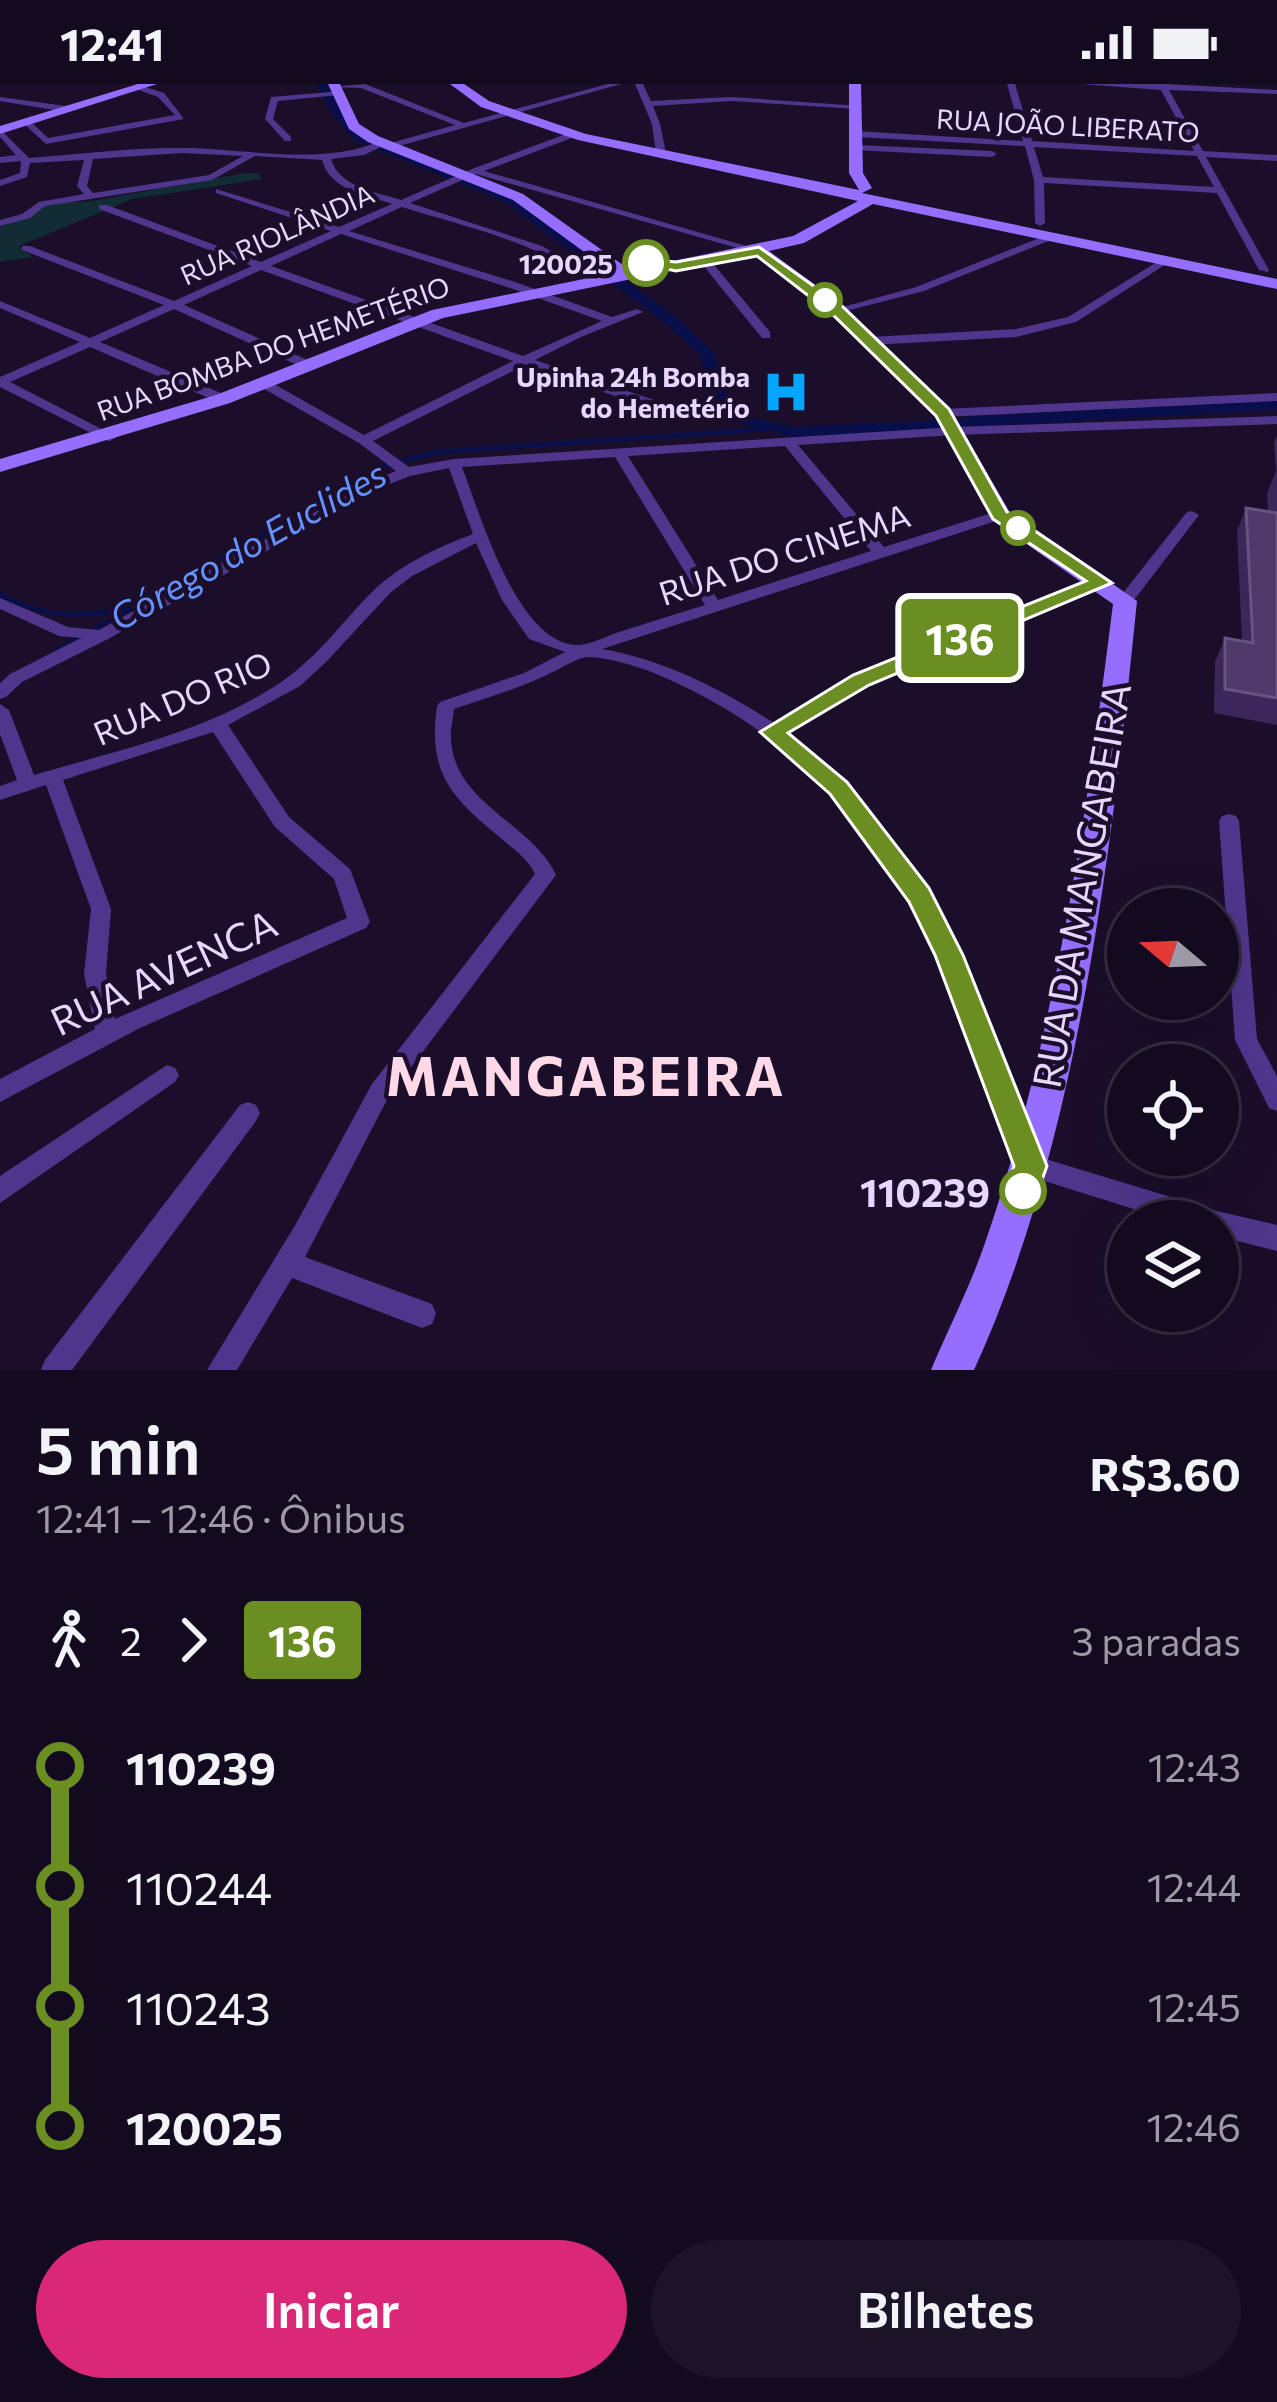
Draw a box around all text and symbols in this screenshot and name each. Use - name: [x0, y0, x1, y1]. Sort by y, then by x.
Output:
- text: 12:41: [60, 15, 165, 70]
- street label: RUA JOÃO LIBERATO: [935, 102, 1201, 148]
- street label: RUA RIOLÂNDIA: [175, 177, 379, 291]
- marker: 120025: [624, 241, 668, 285]
- place label: 120025: [519, 247, 613, 280]
- street label: RUA BOMBA DO HEMETÉRIO: [92, 269, 454, 427]
- unlabelled marker: [809, 284, 841, 316]
- place label: Upinha 24h Bomba do Hemetério: [516, 360, 750, 424]
- hospital icon: Upinha 24h Bomba do Hemetério: [761, 367, 811, 417]
- water label: Córego do Euclides: [101, 450, 393, 638]
- street label: RUA DO CINEMA: [653, 493, 915, 613]
- unlabelled marker: [1002, 512, 1034, 544]
- line badge: 136: [891, 599, 1029, 677]
- text: 136: [925, 612, 995, 664]
- street label: RUA DO RIO: [87, 641, 277, 753]
- street label: RUA DA MANGABEIRA: [1021, 679, 1139, 1091]
- north arrow: [1107, 888, 1239, 1020]
- map controls: [1107, 888, 1239, 1332]
- street label: RUA AVENCA: [42, 898, 284, 1044]
- district label: MANGABEIRA: [386, 1041, 786, 1107]
- button: locate: [1107, 1044, 1239, 1176]
- place label: 110239: [860, 1167, 990, 1215]
- marker: 110239: [1001, 1169, 1045, 1213]
- button: layers: [1107, 1200, 1239, 1332]
- text: 5 min: [36, 1407, 200, 1488]
- text: R$3.60: [1089, 1445, 1241, 1500]
- text: 12:41 – 12:46 · Ônibus: [36, 1493, 406, 1541]
- icon: walk: [36, 1607, 102, 1673]
- icon: forward: [160, 1607, 226, 1673]
- text: 136: [268, 1614, 337, 1666]
- text: 2: [120, 1616, 142, 1664]
- text: 3 paradas: [1072, 1616, 1241, 1664]
- text: 110239: [126, 1739, 276, 1794]
- text: 12:43: [1148, 1742, 1241, 1790]
- text: 110244: [126, 1859, 272, 1914]
- text: 12:44: [1147, 1862, 1241, 1910]
- text: 110243: [126, 1979, 271, 2034]
- text: 12:45: [1148, 1982, 1241, 2030]
- text: 120025: [126, 2099, 283, 2154]
- text: 12:46: [1146, 2102, 1241, 2150]
- button: Iniciar: [36, 2240, 627, 2378]
- button: Bilhetes: [651, 2240, 1241, 2378]

